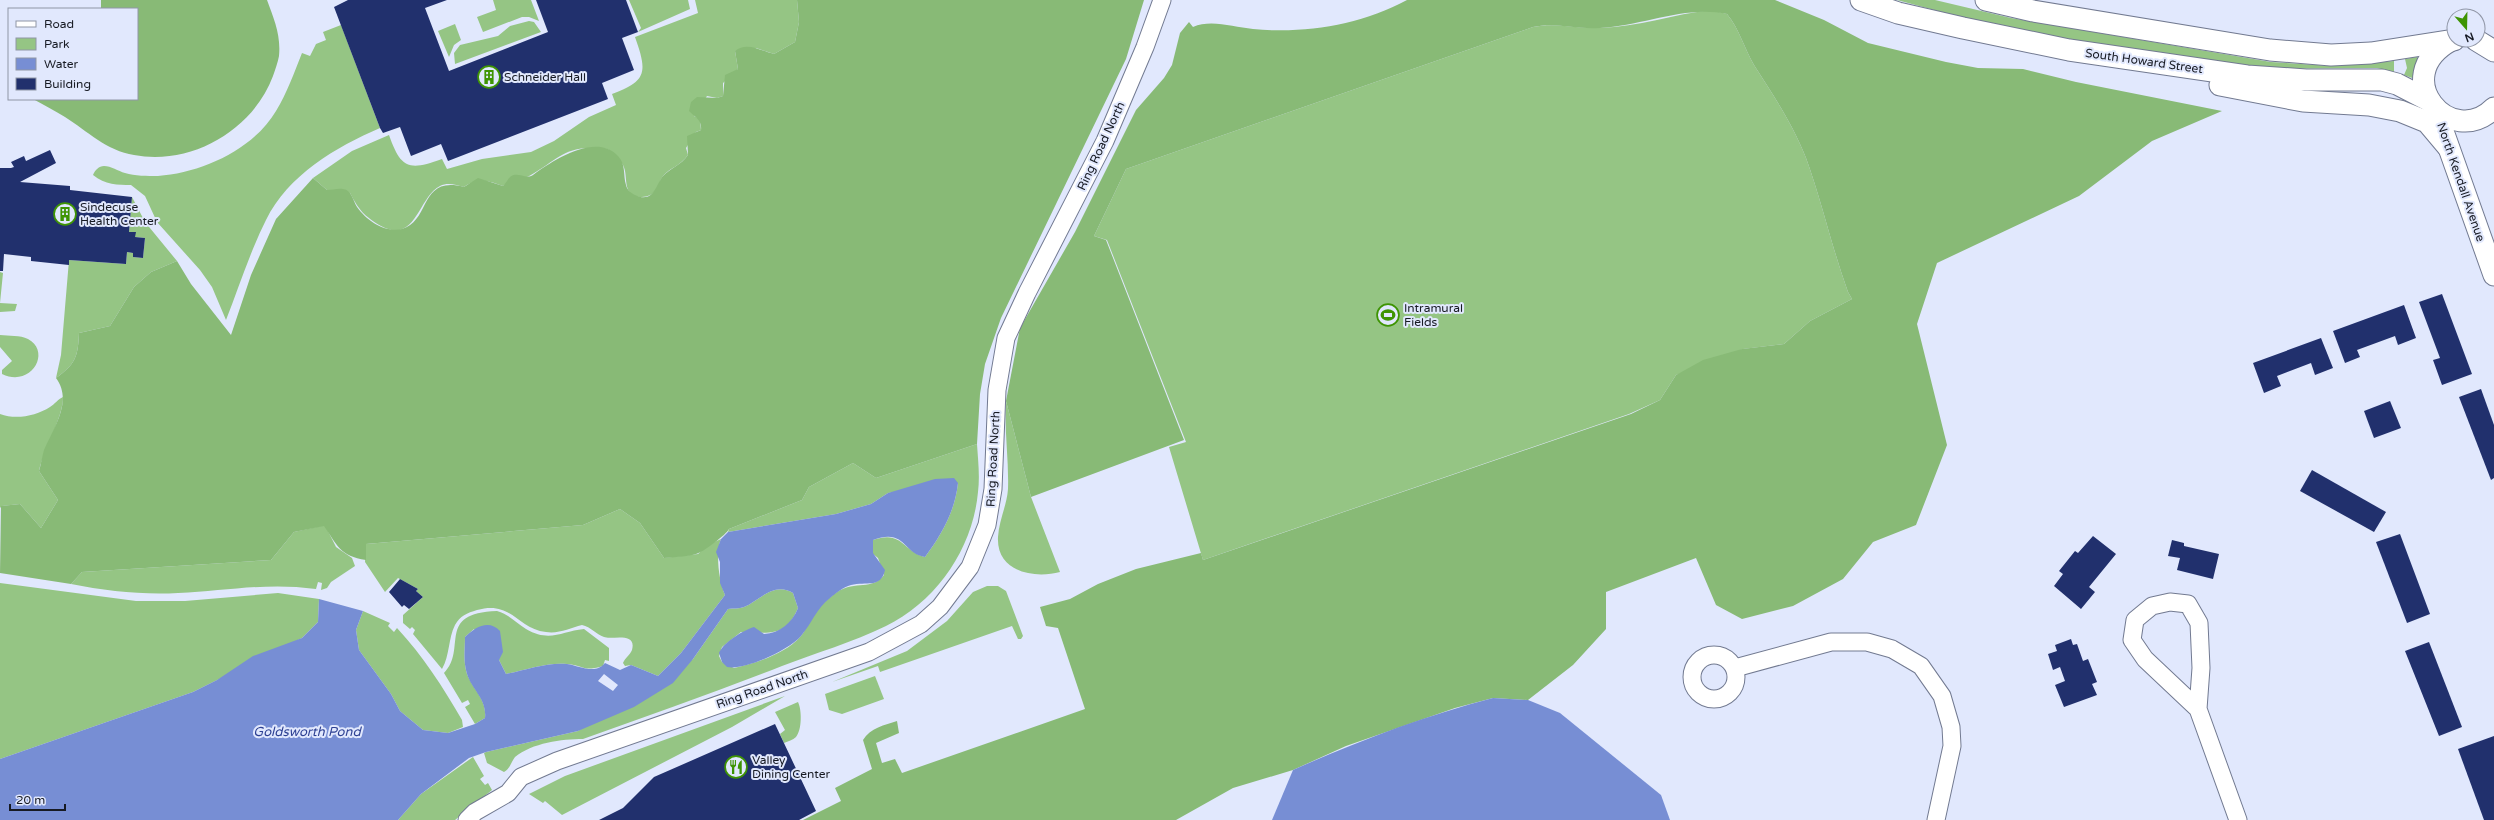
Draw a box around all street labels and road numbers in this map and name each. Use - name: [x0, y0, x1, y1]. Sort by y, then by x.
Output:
- street label: South Howard Street: [2084, 46, 2204, 76]
- street label: Ring Road North: [1074, 100, 1128, 192]
- street label: North Kendall Avenue: [2434, 121, 2488, 244]
- street label: Ring Road North: [983, 411, 1003, 507]
- street label: Ring Road North: [714, 667, 810, 711]

